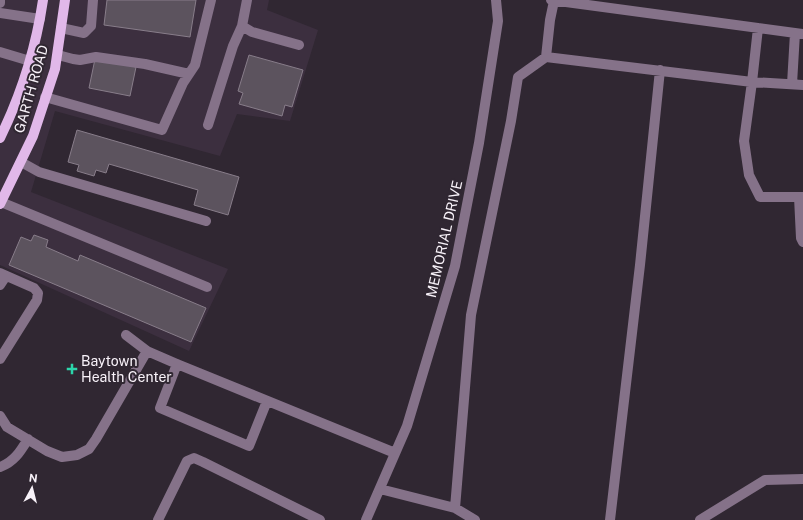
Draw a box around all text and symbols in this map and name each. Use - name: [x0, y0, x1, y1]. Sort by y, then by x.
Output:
- street label: GARTH ROAD: [11, 43, 51, 135]
- street label: MEMORIAL DRIVE: [423, 179, 465, 299]
- place label: Baytown Health Center: [81, 353, 172, 385]
- marker: Baytown Health Center: [66, 363, 78, 375]
- north arrow: [12, 468, 52, 508]
- text: N: [28, 472, 38, 485]

